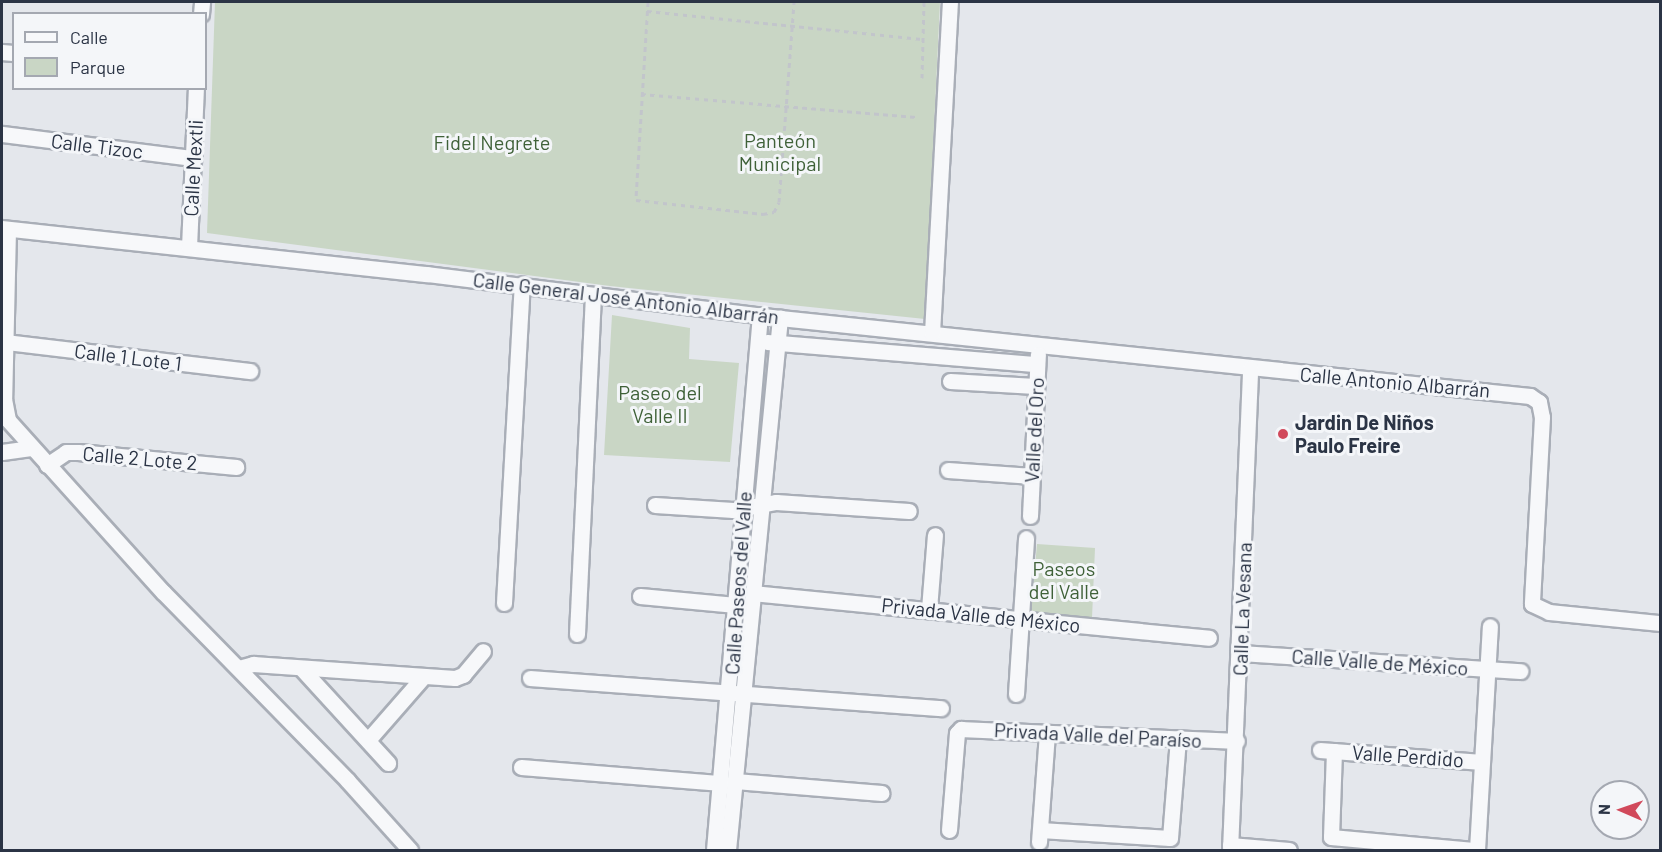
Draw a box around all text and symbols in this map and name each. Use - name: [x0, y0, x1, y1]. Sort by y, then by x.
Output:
- legend: [12, 12, 207, 90]
- text: Calle: [70, 26, 108, 48]
- text: Parque: [70, 56, 125, 78]
- street label: Calle Mextli: [178, 119, 208, 217]
- street label: Calle Tizoc: [50, 128, 144, 164]
- park label: Panteón Municipal: [739, 129, 821, 176]
- park label: Fidel Negrete: [434, 130, 550, 154]
- street label: Calle General José Antonio Albarrán: [472, 267, 780, 329]
- street label: Calle 1 Lote 1: [73, 339, 183, 375]
- street label: Calle Antonio Albarrán: [1299, 362, 1491, 402]
- street label: Valle del Oro: [1019, 377, 1049, 483]
- park label: Paseo del Valle II: [618, 381, 702, 428]
- place label: Jardin De Niños Paulo Freire: [1295, 410, 1434, 457]
- marker: Jardin De Niños Paulo Freire: [1276, 427, 1290, 441]
- street label: Calle 2 Lote 2: [82, 441, 198, 475]
- street label: Calle Paseos del Valle: [720, 490, 756, 676]
- street label: Calle La Vesana: [1228, 542, 1256, 676]
- park label: Paseos del Valle: [1028, 557, 1100, 604]
- street label: Privada Valle de México: [880, 593, 1082, 637]
- street label: Calle Valle de México: [1291, 644, 1469, 680]
- street label: Privada Valle del Paraíso: [993, 718, 1203, 752]
- street label: Valle Perdido: [1351, 740, 1465, 772]
- north arrow: [1590, 780, 1650, 840]
- text: N: [1594, 804, 1613, 815]

